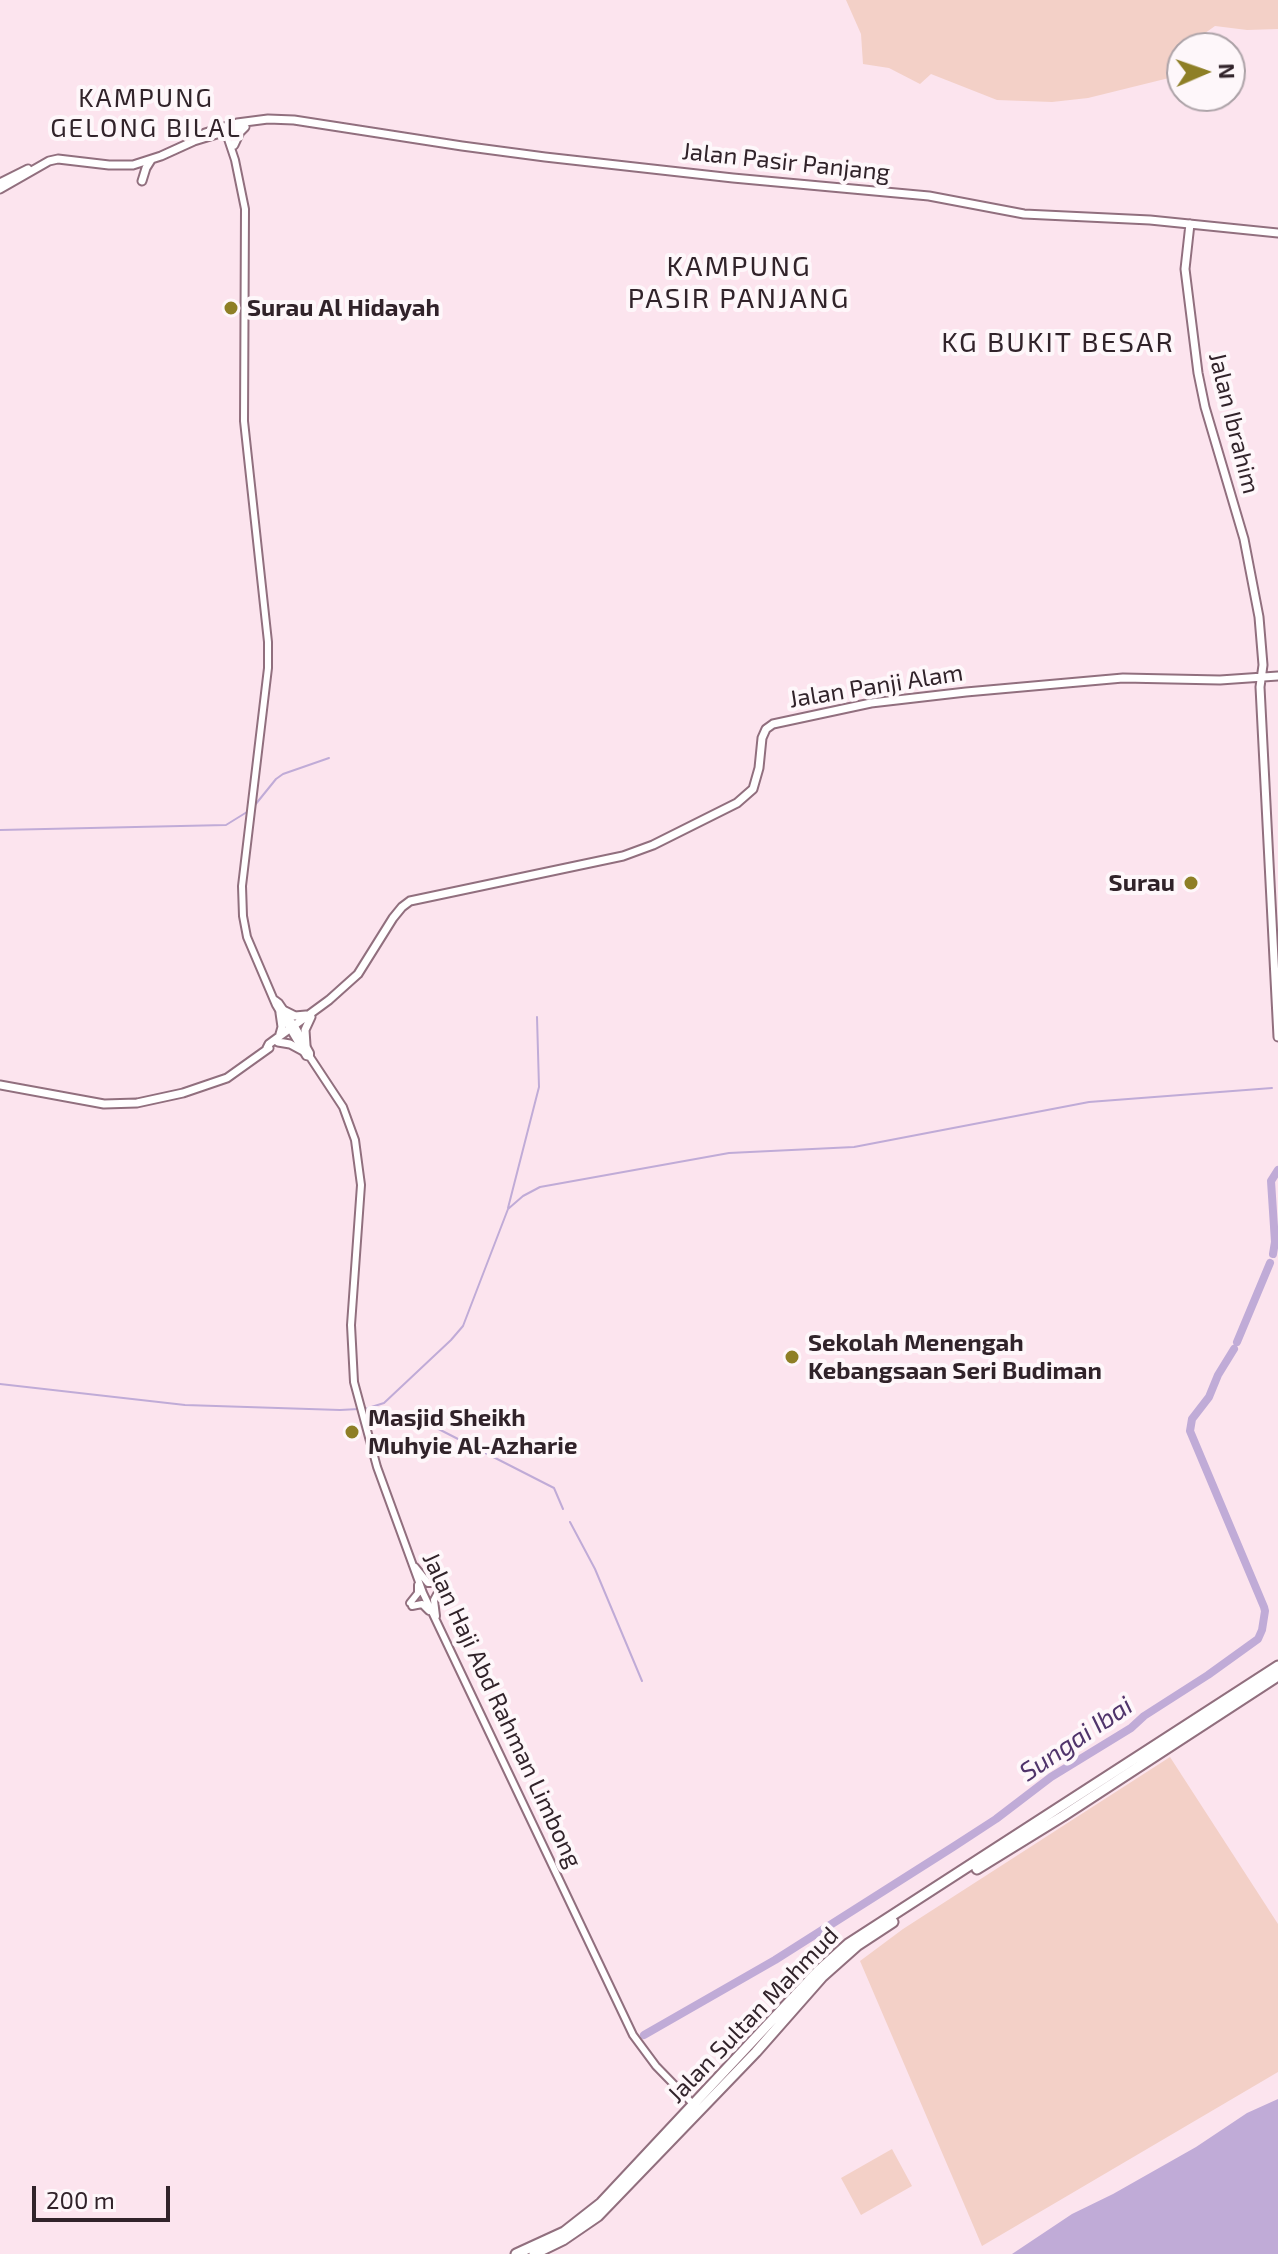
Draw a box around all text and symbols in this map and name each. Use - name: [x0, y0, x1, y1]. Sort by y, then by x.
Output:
- north arrow: [1166, 32, 1246, 112]
- text: N: [1215, 63, 1241, 80]
- district label: KAMPUNG GELONG BILAL: [50, 82, 242, 144]
- street label: Jalan Pasir Panjang: [681, 137, 891, 187]
- district label: KAMPUNG PASIR PANJANG: [628, 250, 850, 316]
- place label: Surau Al Hidayah: [247, 294, 440, 322]
- marker: Surau Al Hidayah: [222, 299, 240, 317]
- district label: KG BUKIT BESAR: [941, 326, 1175, 360]
- street label: Jalan Ibrahim: [1203, 349, 1265, 497]
- street label: Jalan Panji Alam: [787, 658, 965, 714]
- place label: Surau: [1109, 869, 1175, 897]
- marker: Surau: [1182, 874, 1200, 892]
- place label: Sekolah Menengah Kebangsaan Seri Budiman: [808, 1329, 1102, 1385]
- marker: Sekolah Menengah Kebangsaan Seri Budiman: [783, 1348, 801, 1366]
- place label: Masjid Sheikh Muhyie Al-Azharie: [368, 1404, 577, 1460]
- marker: Masjid Sheikh Muhyie Al-Azharie: [343, 1423, 361, 1441]
- street label: Jalan Haji Abd Rahman Limbong: [416, 1548, 588, 1872]
- water label: Sungai Ibai: [1014, 1690, 1138, 1788]
- street label: Jalan Sultan Mahmud: [662, 1921, 844, 2109]
- scale bar: [36, 2170, 174, 2220]
- text: 200 m: [46, 2185, 115, 2214]

